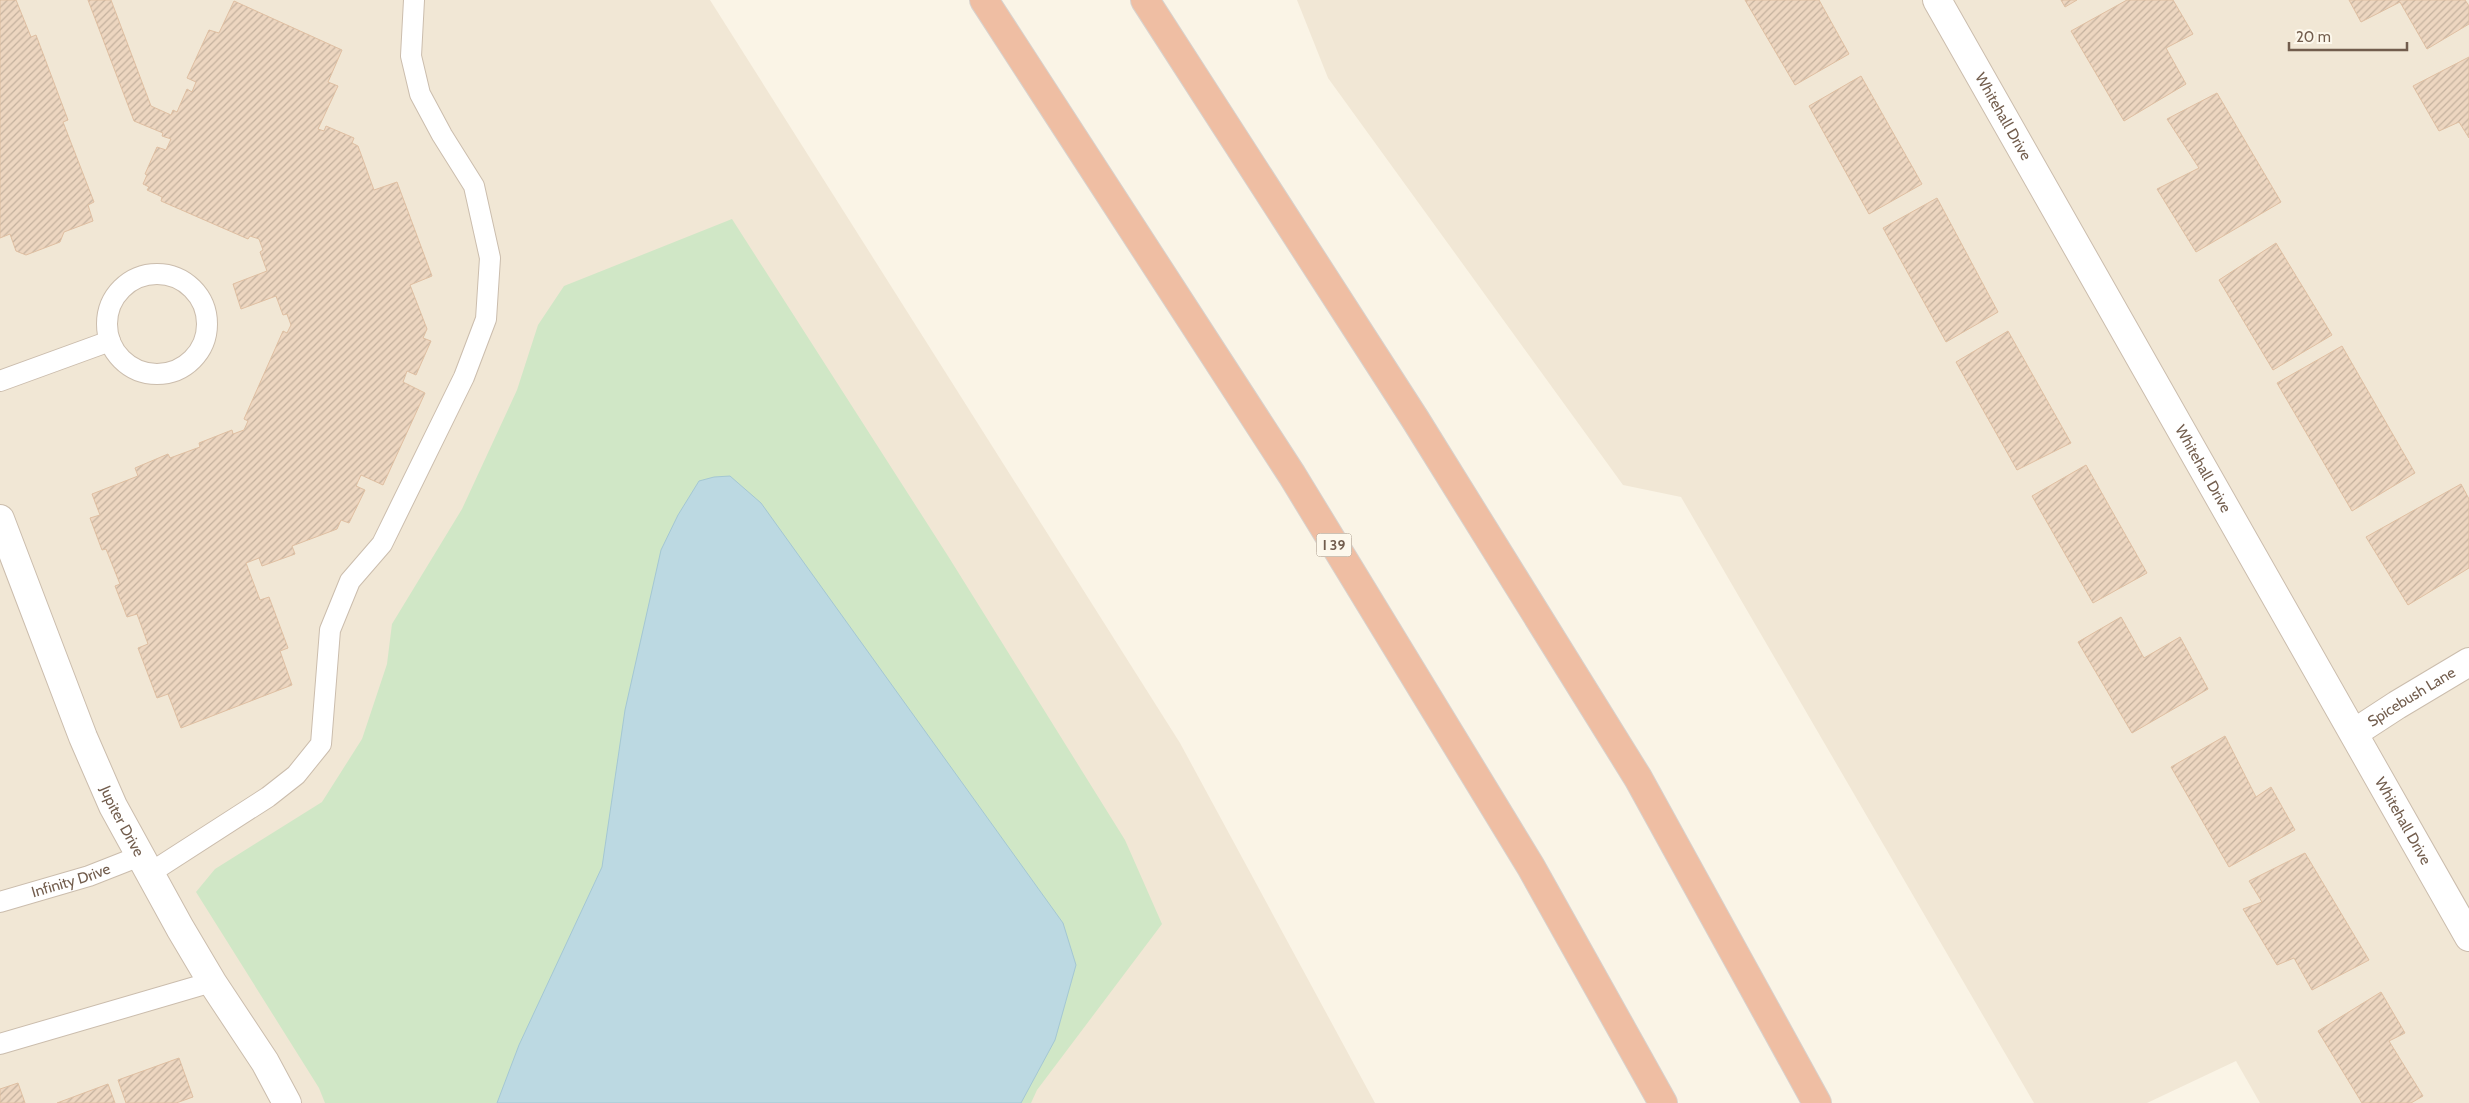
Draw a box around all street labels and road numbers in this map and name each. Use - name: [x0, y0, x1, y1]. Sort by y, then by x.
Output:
- street label: Whitehall Drive: [1971, 70, 2035, 164]
- street label: Whitehall Drive: [2171, 422, 2235, 516]
- road number: I 39: [1316, 534, 1352, 556]
- street label: Spicebush Lane: [2364, 663, 2459, 731]
- street label: Whitehall Drive: [2371, 774, 2435, 868]
- street label: Jupiter Drive: [96, 782, 148, 860]
- street label: Infinity Drive: [29, 859, 113, 901]

